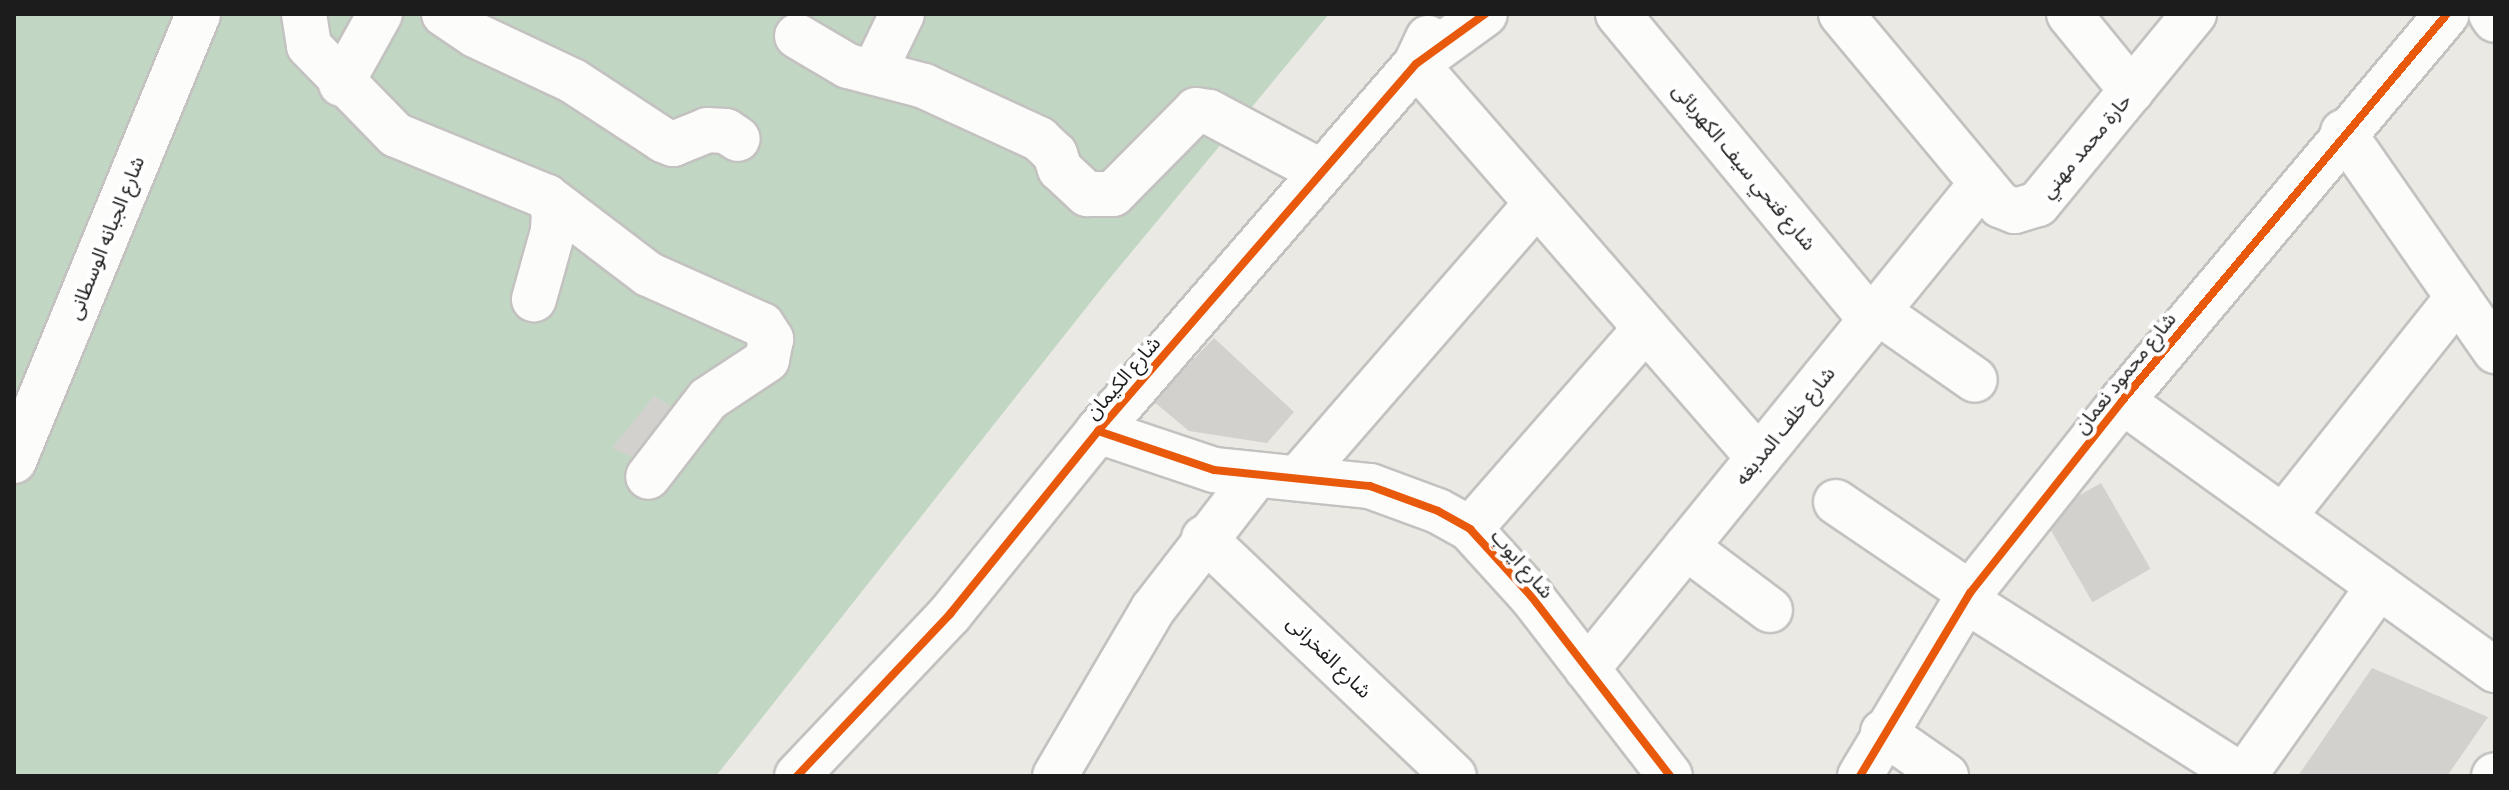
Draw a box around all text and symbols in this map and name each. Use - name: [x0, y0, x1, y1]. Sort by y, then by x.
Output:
- street label: شارع فتحي سيف الكهربائى: [1667, 79, 1821, 255]
- street label: حارة محمد مهني: [2035, 89, 2137, 203]
- street label: شارع الجبانه الوسطانى: [62, 153, 150, 323]
- street label: شارع محمود نعمان: [2069, 308, 2181, 438]
- street label: شارع الكيمان: [1080, 332, 1166, 424]
- street label: شارع خلف المدبغه: [1730, 362, 1840, 490]
- street label: شارع ايوب: [1486, 525, 1558, 603]
- street label: شارع الفخرانى: [1282, 611, 1376, 703]

